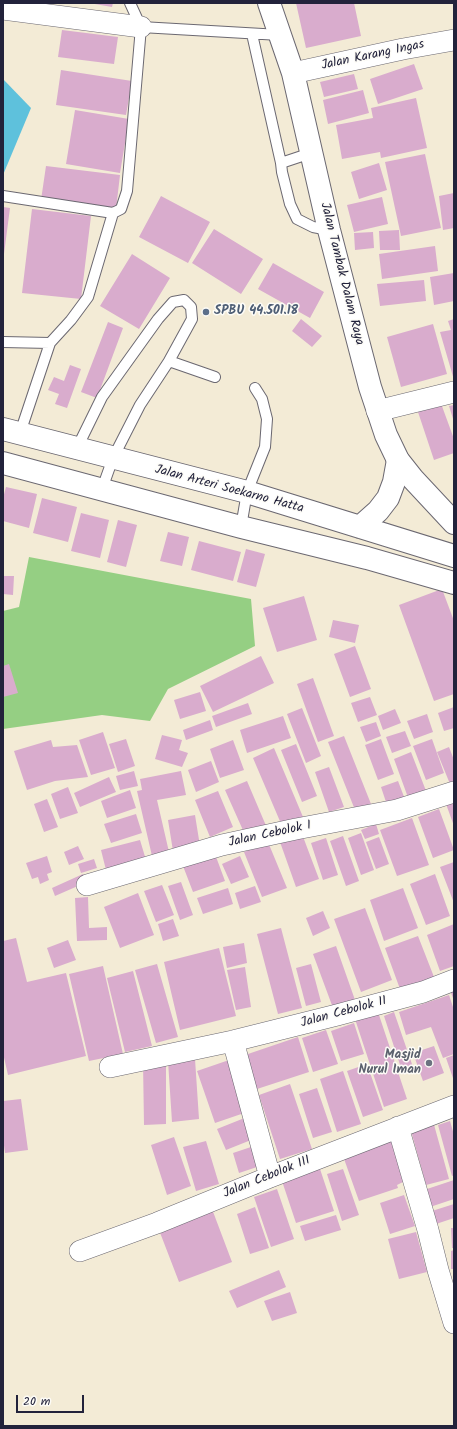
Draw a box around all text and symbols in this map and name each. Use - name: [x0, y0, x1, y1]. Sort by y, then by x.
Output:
- street label: Jalan Karang Ingas: [320, 37, 426, 75]
- street label: Jalan Tambak Dalam Raya: [316, 201, 366, 347]
- place label: SPBU 44.501.18: [214, 304, 298, 320]
- marker: SPBU 44.501.18: [201, 307, 211, 317]
- street label: Jalan Arteri Soekarno Hatta: [153, 463, 305, 517]
- street label: Jalan Cebolok I: [227, 819, 313, 851]
- street label: Jalan Cebolok II: [299, 994, 389, 1032]
- place label: Masjid Nurul Iman: [358, 1048, 421, 1079]
- marker: Masjid Nurul Iman: [424, 1058, 434, 1068]
- street label: Jalan Cebolok III: [221, 1153, 313, 1203]
- scale bar: [18, 1387, 86, 1413]
- text: 20 m: [23, 1392, 50, 1411]

